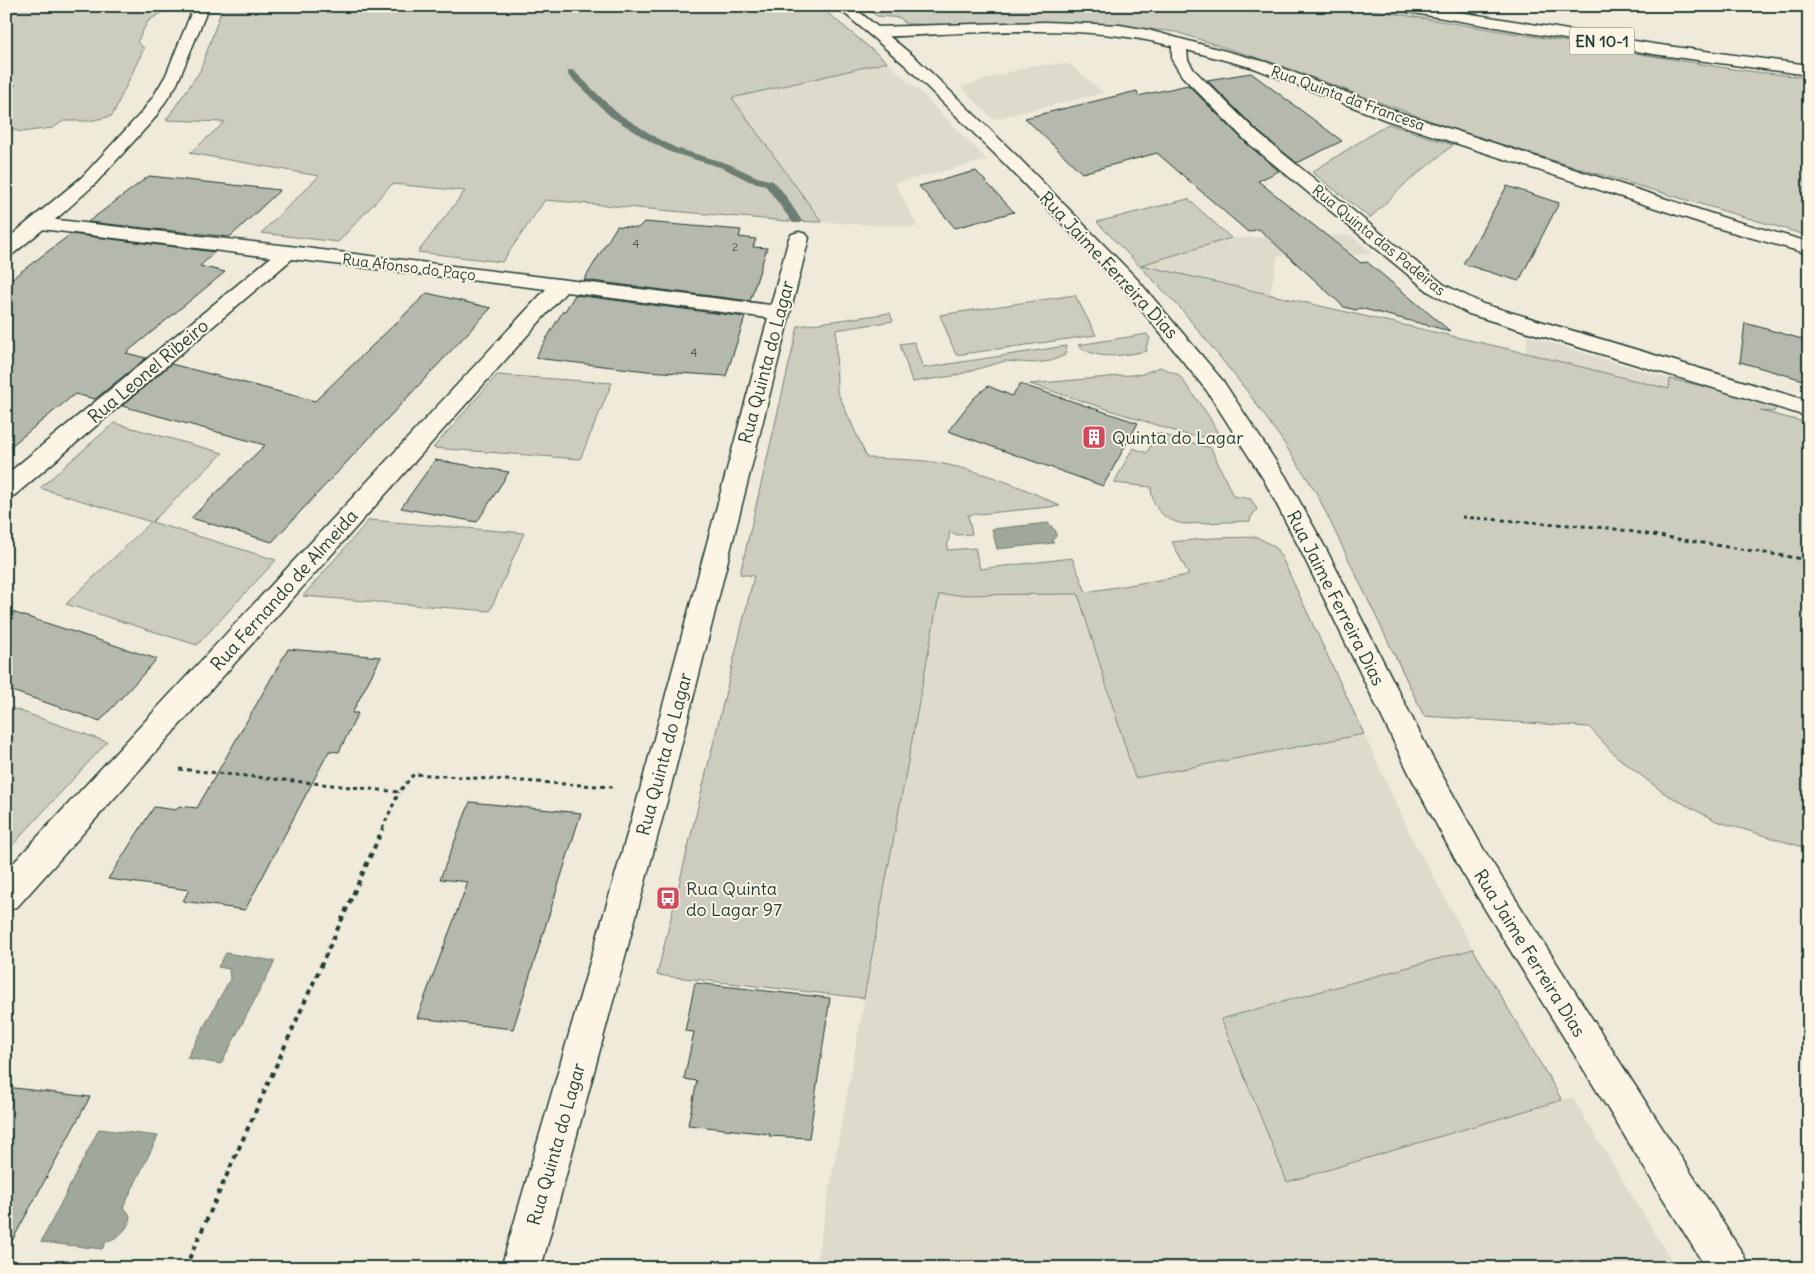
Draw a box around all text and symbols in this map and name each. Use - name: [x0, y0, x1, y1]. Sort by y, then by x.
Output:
- road number: EN 10-1: [1570, 27, 1634, 54]
- street label: Rua Quinta da Francesa: [1268, 61, 1428, 135]
- street label: Rua Quinta das Padeiras: [1309, 180, 1450, 300]
- street label: Rua Jaime Ferreira Dias: [1035, 186, 1183, 344]
- house number: 4: [633, 236, 640, 251]
- house number: 2: [732, 239, 739, 254]
- street label: Rua Afonso do Paço: [341, 249, 477, 285]
- street label: Rua Quinta do Lagar: [733, 277, 799, 446]
- street label: Rua Leonel Ribeiro: [83, 314, 213, 428]
- house number: 4: [691, 345, 698, 360]
- building icon: Quinta do Lagar: [1081, 424, 1107, 450]
- place label: Quinta do Lagar: [1112, 426, 1244, 449]
- street label: Rua Fernando de Almeida: [205, 505, 363, 675]
- street label: Rua Jaime Ferreira Dias: [1282, 507, 1390, 689]
- street label: Rua Quinta do Lagar: [631, 669, 697, 838]
- street label: Rua Jaime Ferreira Dias: [1469, 865, 1591, 1041]
- place label: Rua Quinta do Lagar 97: [686, 877, 782, 921]
- bus stop icon: Rua Quinta do Lagar 97: [655, 885, 681, 911]
- street label: Rua Quinta do Lagar: [522, 1060, 590, 1228]

